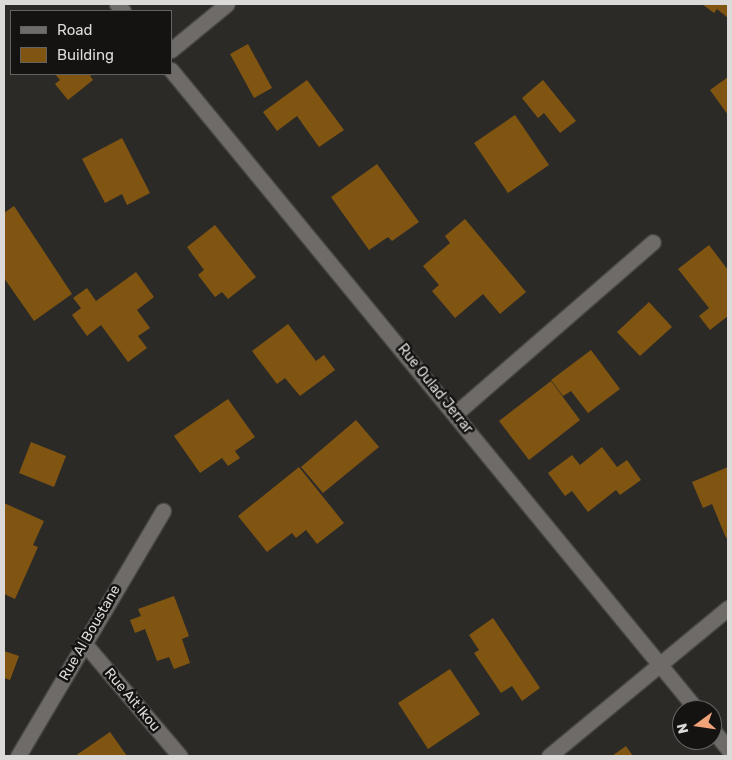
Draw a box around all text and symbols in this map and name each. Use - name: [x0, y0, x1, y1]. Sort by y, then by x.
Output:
- legend: [10, 10, 172, 75]
- text: Road: [57, 21, 93, 39]
- text: Building: [57, 46, 114, 64]
- street label: Rue Oulad Jerrar: [394, 341, 476, 437]
- street label: Rue Al Boustane: [56, 582, 124, 684]
- street label: Rue Ait Ikou: [101, 665, 163, 735]
- north arrow: [672, 700, 722, 750]
- text: N: [673, 722, 692, 735]

